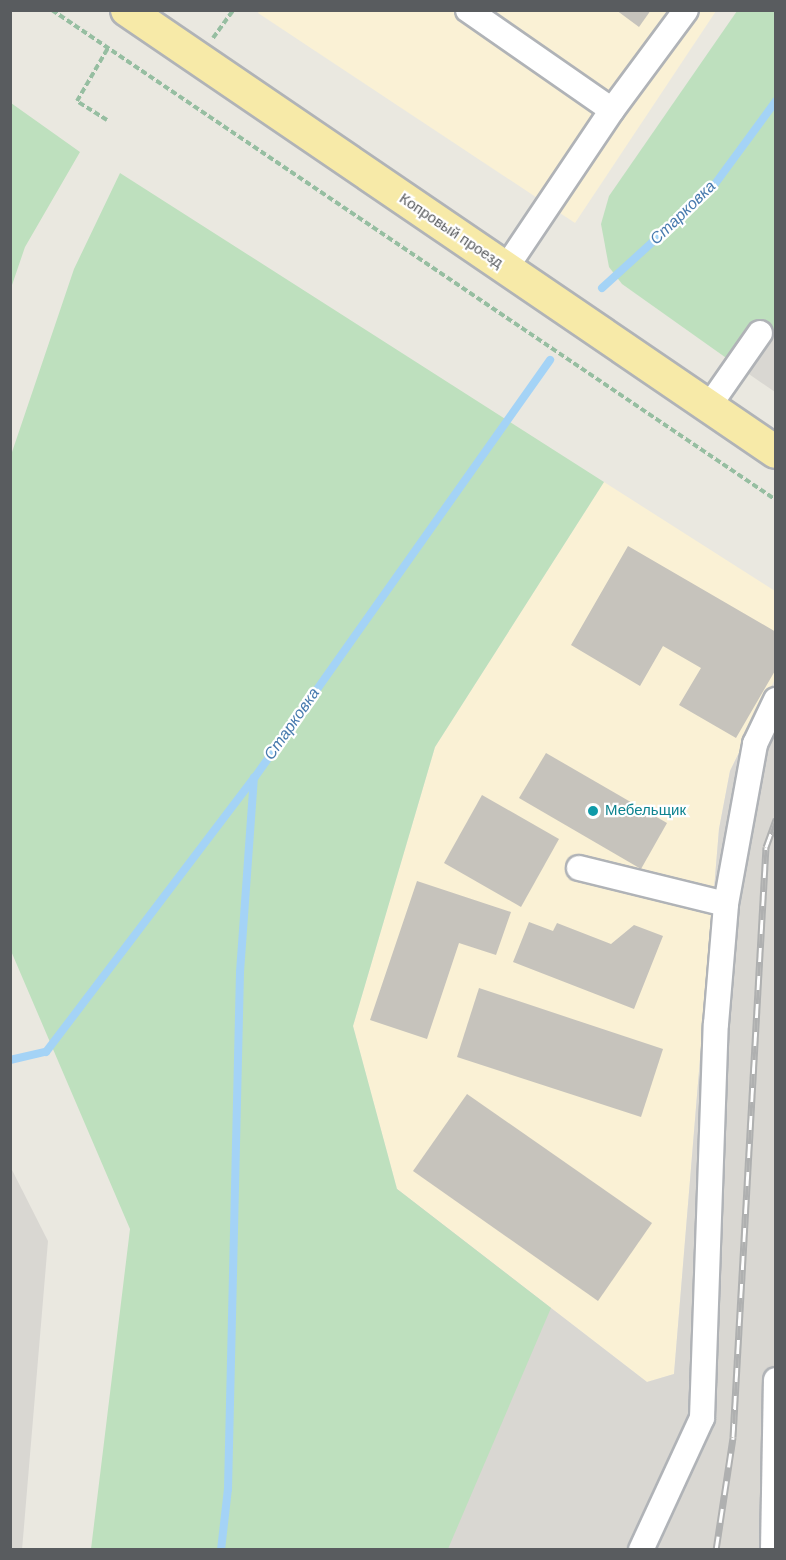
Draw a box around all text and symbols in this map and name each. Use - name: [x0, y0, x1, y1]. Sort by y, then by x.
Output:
- water label: Старковка: [646, 177, 720, 249]
- street label: Копровый проезд: [396, 190, 506, 272]
- water label: Старковка: [260, 684, 324, 764]
- place label: Мебельщик: [605, 802, 686, 820]
- marker: Мебельщик: [586, 804, 600, 818]

